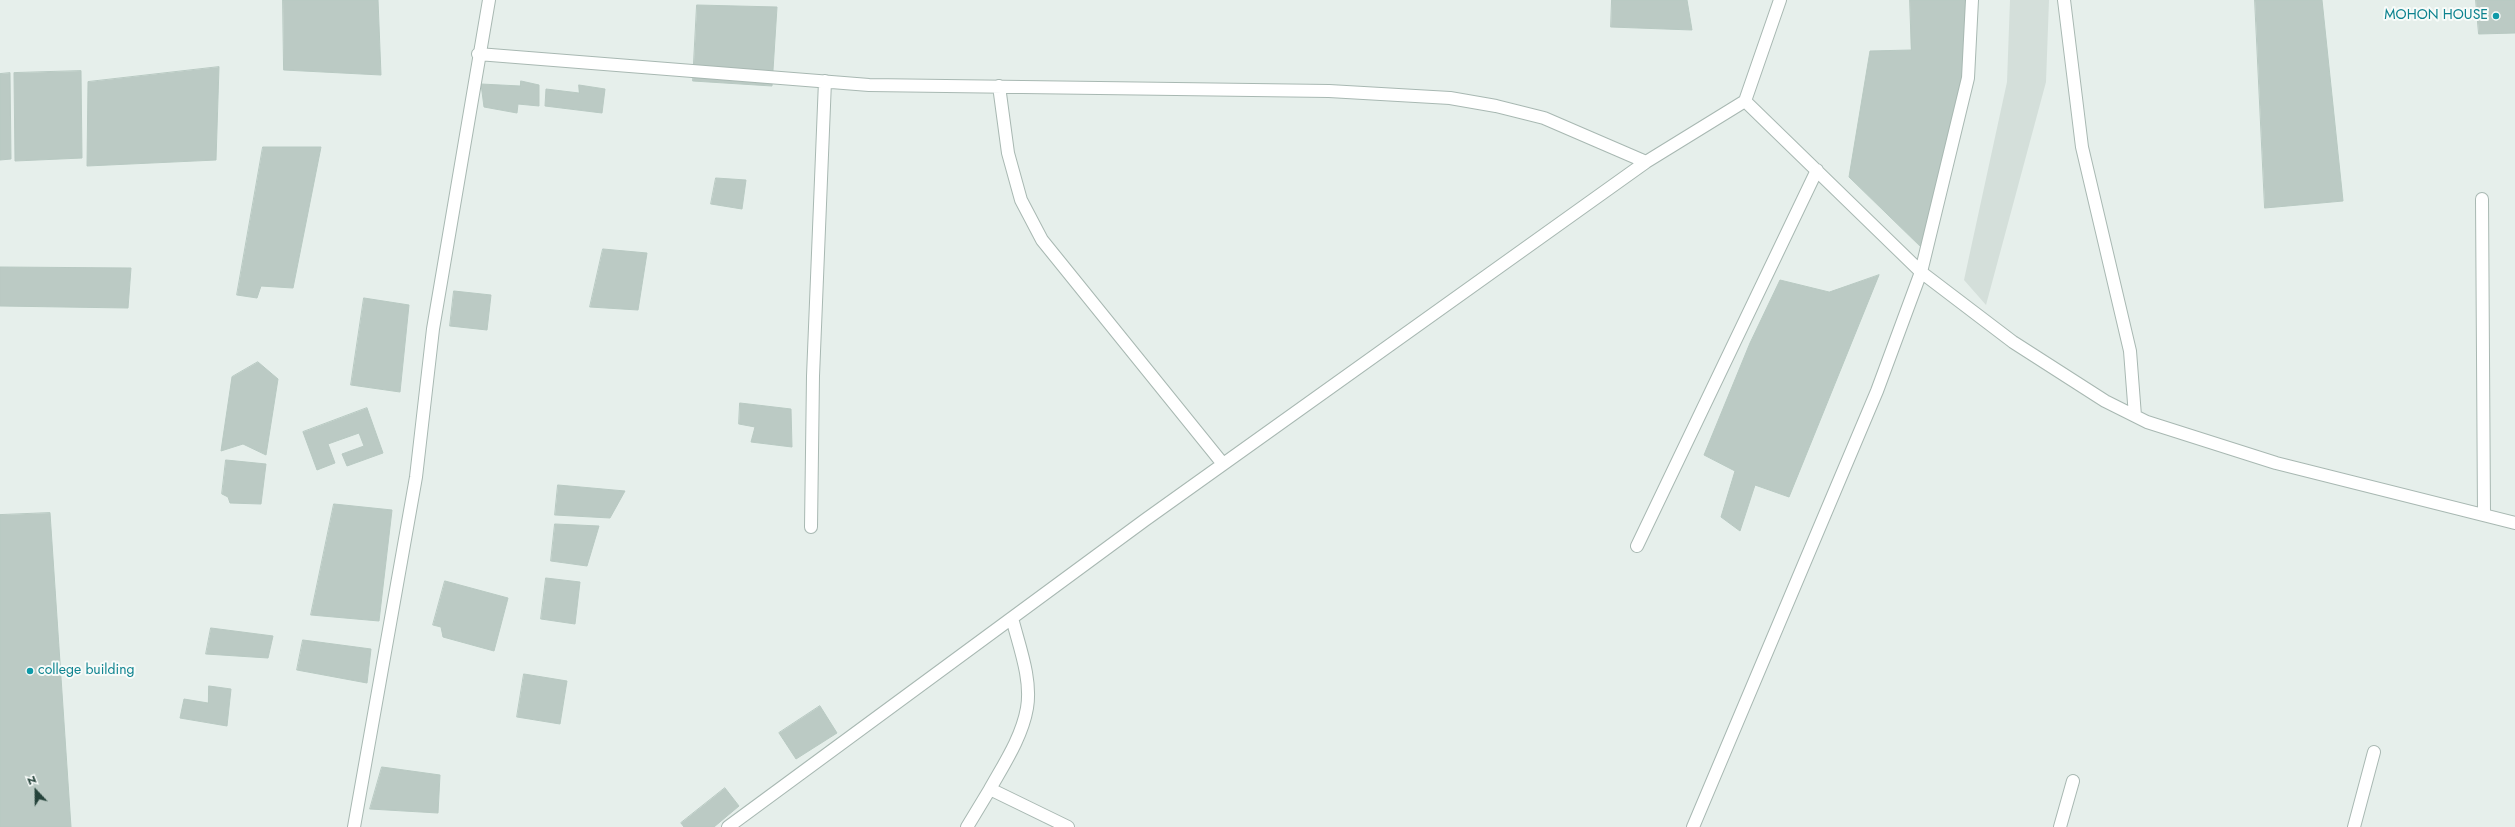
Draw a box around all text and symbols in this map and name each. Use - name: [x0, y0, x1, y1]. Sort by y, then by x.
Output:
- place label: MOHON HOUSE: [2384, 8, 2488, 24]
- marker: MOHON HOUSE: [2491, 11, 2501, 21]
- place label: college building: [38, 663, 135, 679]
- marker: college building: [25, 666, 35, 676]
- north arrow: [16, 771, 56, 811]
- text: N: [24, 771, 39, 789]

